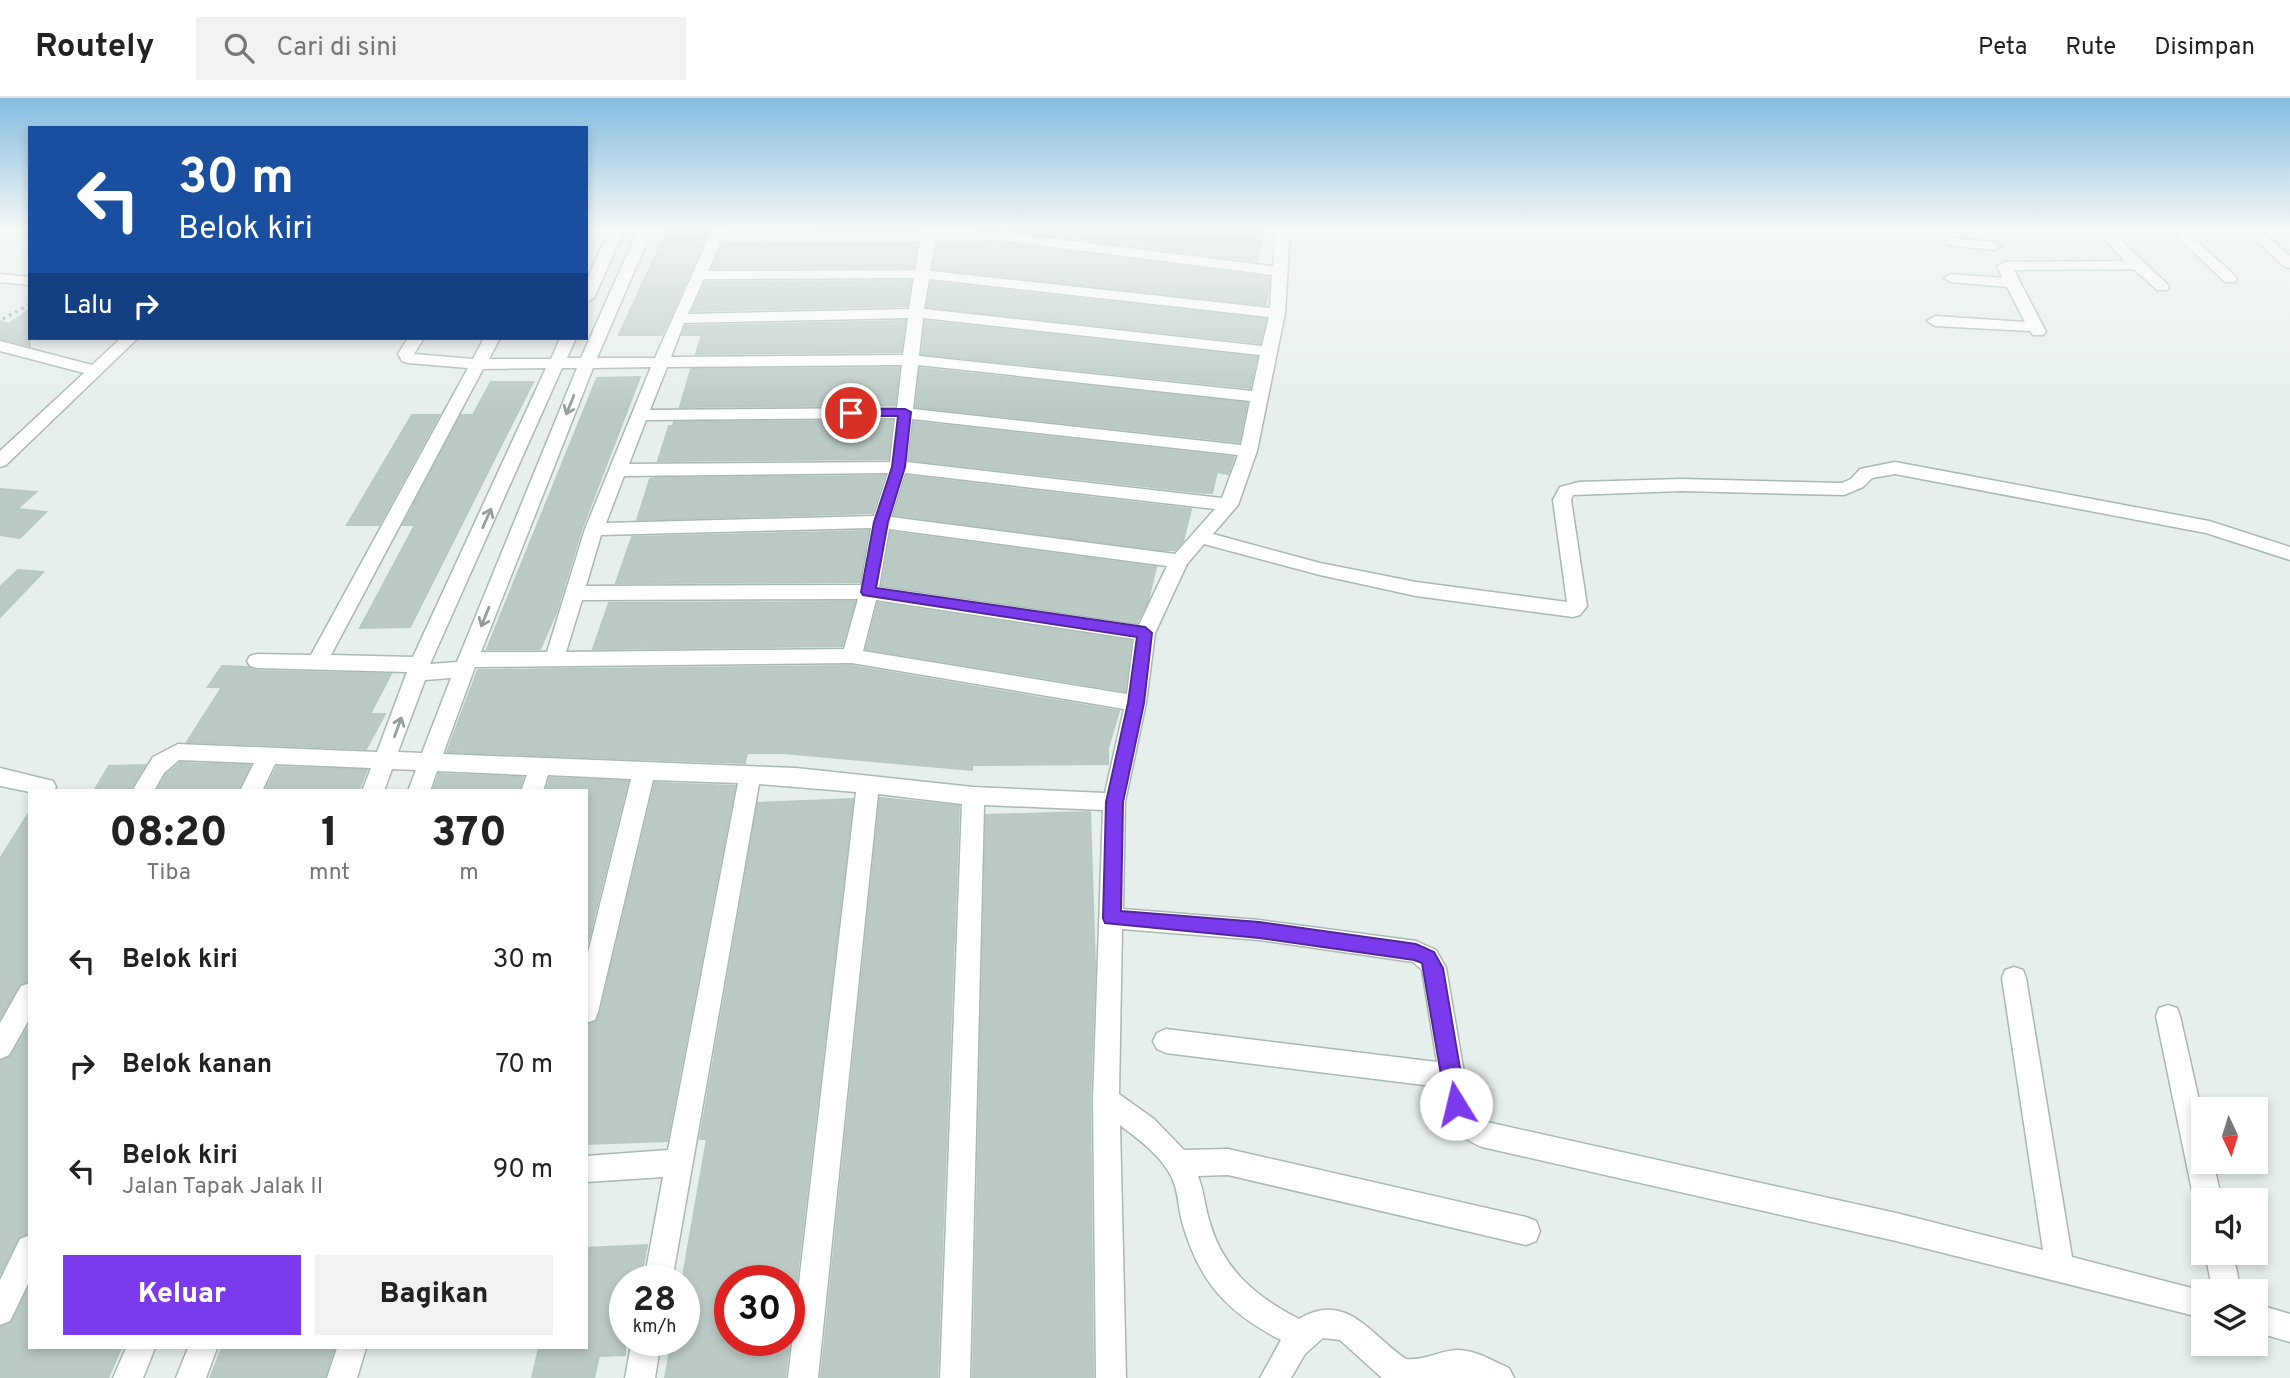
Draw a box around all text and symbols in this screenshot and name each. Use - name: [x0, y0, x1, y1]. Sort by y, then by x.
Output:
- search box: [196, 17, 686, 80]
- text: Routely: [35, 27, 154, 69]
- icon: search: [220, 29, 258, 67]
- text: Cari di sini: [276, 32, 397, 65]
- text: Peta: [1978, 33, 2027, 63]
- text: Rute: [2065, 33, 2116, 63]
- text: Disimpan: [2154, 33, 2255, 63]
- text: 30 m: [178, 149, 294, 211]
- icon: left: [63, 154, 154, 245]
- text: Belok kiri: [178, 210, 313, 250]
- icon: right: [127, 287, 165, 325]
- text: Lalu: [63, 290, 113, 323]
- pin: [821, 383, 881, 443]
- one-way arrow: [562, 394, 575, 416]
- icon: arrive: [832, 394, 870, 432]
- one-way arrow: [481, 508, 494, 530]
- one-way arrow: [478, 605, 491, 627]
- one-way arrow: [393, 717, 405, 739]
- text: 08:20: [109, 808, 228, 861]
- text: 1: [321, 808, 338, 861]
- text: 370: [431, 808, 507, 861]
- text: Tiba: [146, 859, 191, 888]
- text: mnt: [309, 859, 350, 888]
- text: m: [459, 859, 479, 888]
- icon: left: [63, 942, 101, 980]
- text: Belok kiri: [122, 944, 238, 977]
- text: 30 m: [493, 944, 553, 977]
- icon: right: [63, 1047, 101, 1085]
- text: Belok kanan: [122, 1049, 272, 1082]
- text: 70 m: [495, 1049, 553, 1082]
- position arrow: [1419, 1067, 1493, 1141]
- north arrow: [2191, 1097, 2268, 1174]
- map controls: [2191, 1097, 2268, 1356]
- text: Belok kiri: [122, 1140, 238, 1173]
- icon: left: [63, 1152, 101, 1190]
- text: 90 m: [493, 1154, 553, 1187]
- text: Jalan Tapak Jalak II: [122, 1173, 323, 1202]
- button: sound: [2191, 1188, 2268, 1265]
- button: Keluar: [63, 1255, 301, 1335]
- button: Bagikan: [315, 1255, 553, 1335]
- speed limit sign: 30: [714, 1265, 805, 1356]
- text: 28: [633, 1279, 676, 1323]
- button: layers: [2191, 1279, 2268, 1356]
- text: km/h: [633, 1316, 676, 1339]

